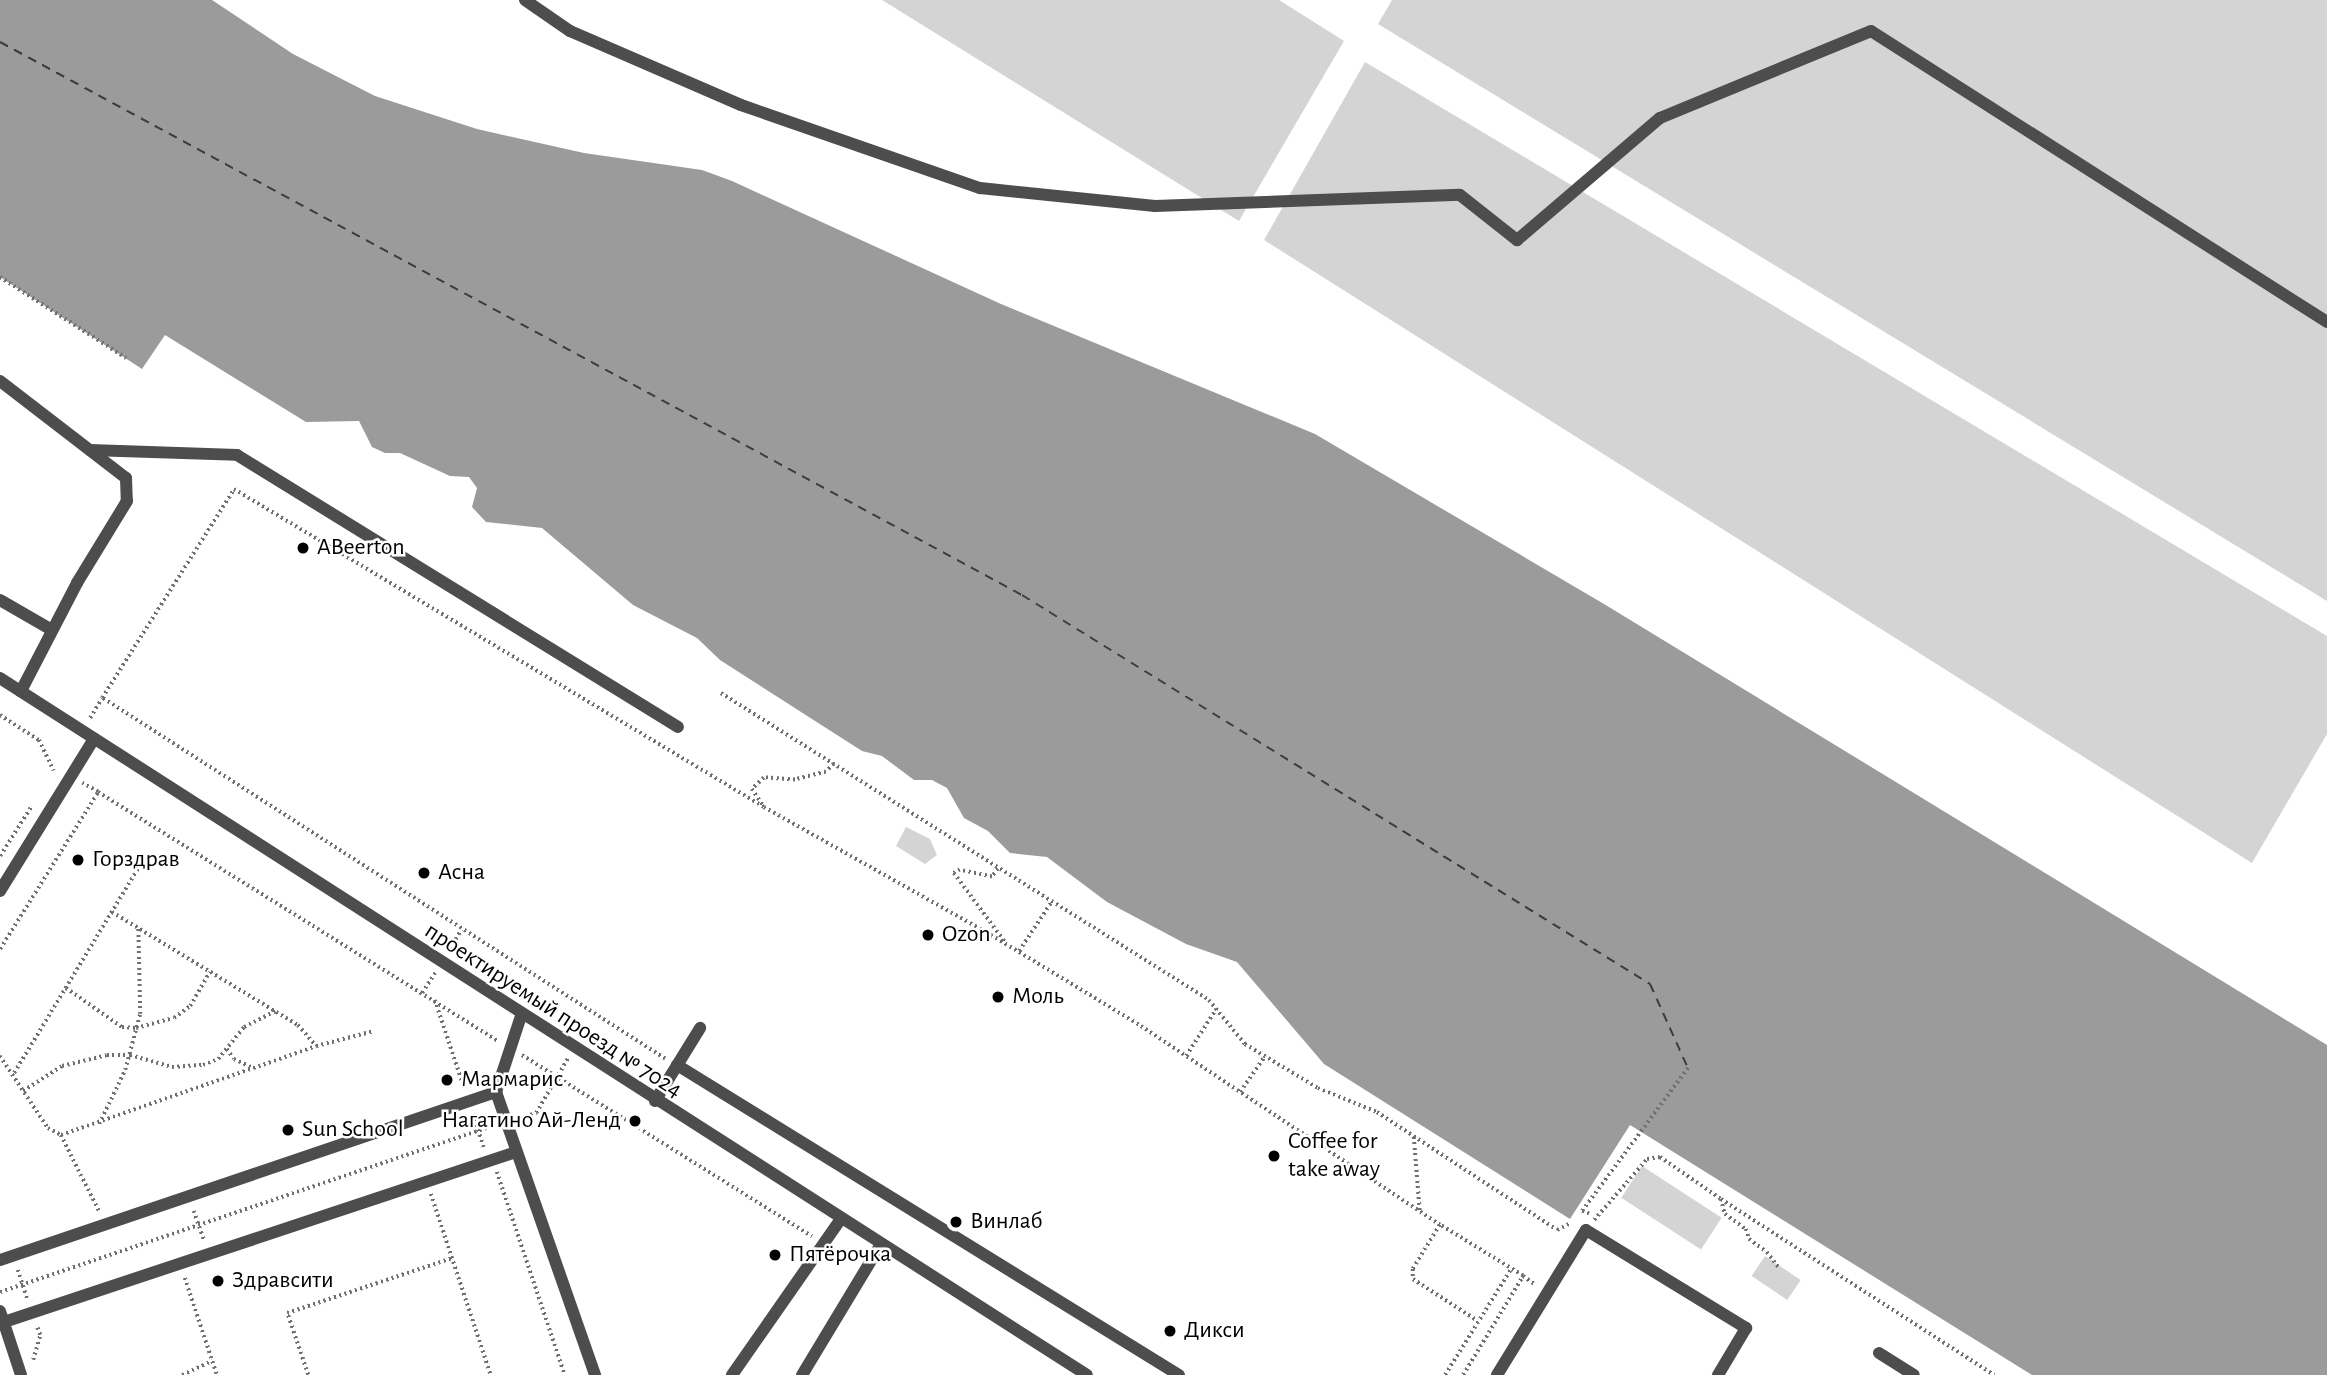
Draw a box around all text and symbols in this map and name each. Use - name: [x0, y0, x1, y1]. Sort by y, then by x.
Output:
- place label: ABeerton: [317, 534, 405, 562]
- marker: ABeerton: [295, 540, 311, 556]
- place label: Горздрав: [92, 846, 180, 874]
- marker: Горздрав: [70, 852, 86, 868]
- place label: Асна: [438, 859, 485, 887]
- marker: Асна: [416, 865, 432, 881]
- street label: проектируемый проезд № 7024: [419, 917, 687, 1105]
- place label: Ozon: [942, 921, 991, 949]
- marker: Ozon: [920, 927, 936, 943]
- place label: Моль: [1012, 983, 1064, 1011]
- marker: Моль: [990, 989, 1006, 1005]
- place label: Мармарис: [461, 1066, 563, 1094]
- marker: Мармарис: [439, 1072, 455, 1088]
- place label: Нагатино Ай-Ленд: [442, 1107, 621, 1135]
- marker: Нагатино Ай-Ленд: [627, 1113, 643, 1129]
- place label: Sun School: [302, 1116, 404, 1144]
- marker: Sun School: [280, 1122, 296, 1138]
- place label: Coffee for take away: [1288, 1128, 1380, 1184]
- marker: Coffee for take away: [1266, 1148, 1282, 1164]
- place label: Винлаб: [970, 1208, 1043, 1236]
- marker: Винлаб: [948, 1214, 964, 1230]
- place label: Пятёрочка: [789, 1241, 891, 1269]
- marker: Пятёрочка: [767, 1247, 783, 1263]
- place label: Здравсити: [232, 1267, 334, 1295]
- marker: Здравсити: [210, 1273, 226, 1289]
- place label: Дикси: [1184, 1317, 1245, 1345]
- marker: Дикси: [1162, 1323, 1178, 1339]

